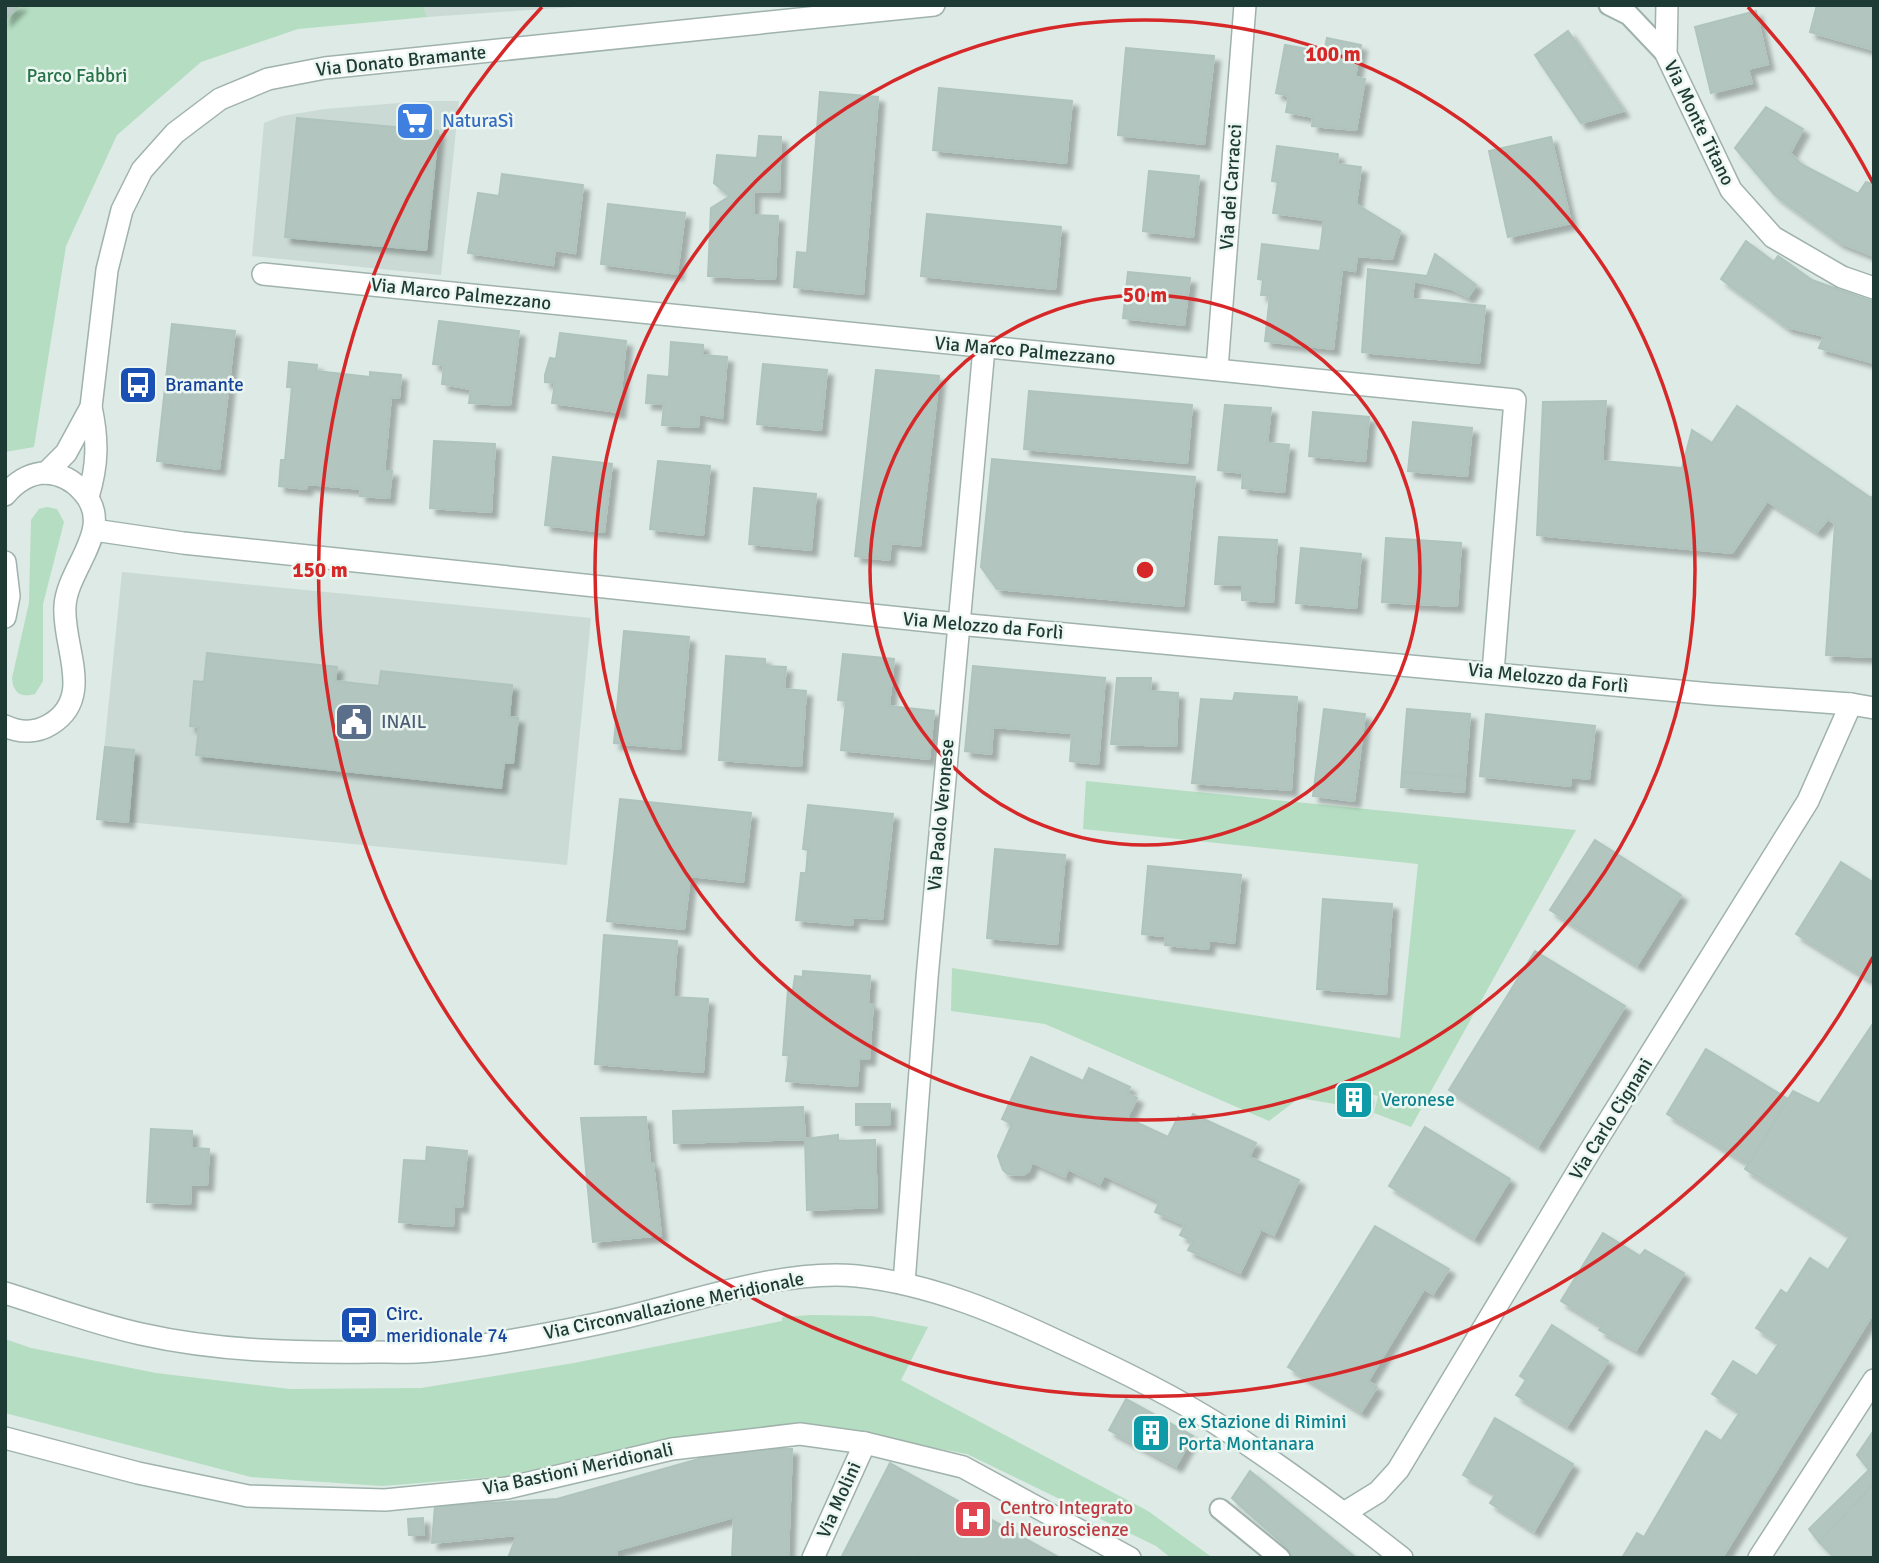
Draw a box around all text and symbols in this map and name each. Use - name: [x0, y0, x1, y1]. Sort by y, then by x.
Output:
- street label: Via Donato Bramante: [315, 40, 487, 82]
- text: 100 m: [1305, 41, 1361, 67]
- street label: Via Monte Titano: [1658, 56, 1740, 190]
- park label: Parco Fabbri: [27, 64, 127, 88]
- supermarket icon: NaturaSì: [394, 100, 436, 142]
- place label: NaturaSì: [442, 109, 514, 133]
- street label: Via dei Carracci: [1215, 123, 1247, 251]
- street label: Via Marco Palmezzano: [370, 273, 553, 315]
- text: 50 m: [1123, 282, 1167, 308]
- street label: Via Marco Palmezzano: [934, 331, 1117, 371]
- bus stop icon: Bramante: [117, 364, 159, 406]
- place label: Bramante: [165, 373, 244, 397]
- text: 150 m: [292, 557, 348, 583]
- centre of rings: [1133, 558, 1157, 582]
- street label: Via Melozzo da Forlì: [902, 607, 1064, 645]
- street label: Via Melozzo da Forlì: [1467, 658, 1629, 698]
- public building icon: INAIL: [333, 701, 375, 743]
- place label: INAIL: [381, 710, 427, 734]
- street label: Via Paolo Veronese: [922, 738, 960, 892]
- street label: Via Carlo Cignani: [1564, 1054, 1658, 1184]
- building icon: Veronese: [1333, 1079, 1375, 1121]
- place label: Veronese: [1381, 1088, 1455, 1112]
- street label: Via Circonvallazione Meridionale: [542, 1267, 806, 1345]
- place label: Circ. meridionale 74: [386, 1302, 508, 1348]
- bus stop icon: Circ. meridionale 74: [338, 1304, 380, 1346]
- place label: ex Stazione di Rimini Porta Montanara: [1178, 1410, 1347, 1456]
- building icon: ex Stazione di Rimini Porta Montanara: [1130, 1412, 1172, 1454]
- street label: Via Bastioni Meridionali: [481, 1437, 675, 1501]
- street label: Via Molini: [812, 1458, 866, 1542]
- place label: Centro Integrato di Neuroscienze: [1000, 1496, 1133, 1542]
- hospital icon: Centro Integrato di Neuroscienze: [952, 1498, 994, 1540]

